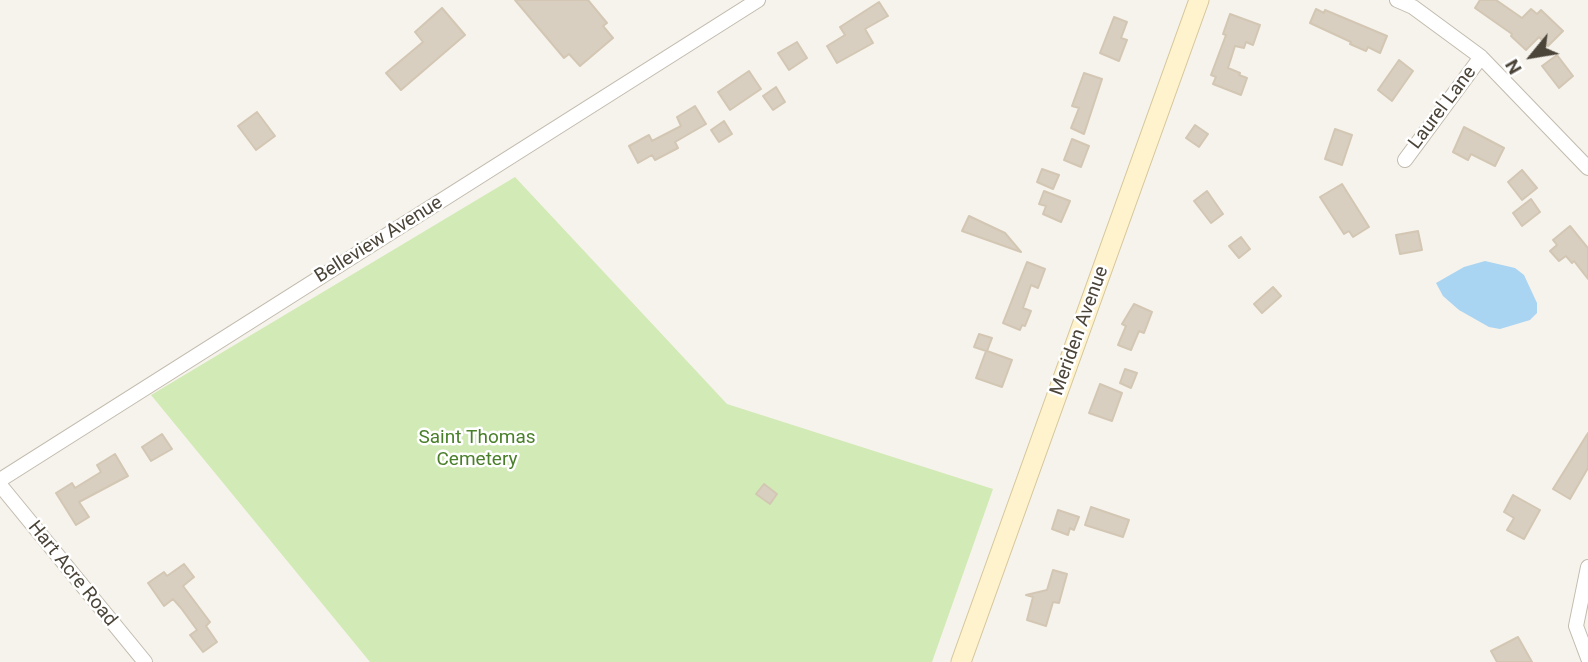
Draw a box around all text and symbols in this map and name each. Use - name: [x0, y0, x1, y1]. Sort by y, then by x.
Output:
- north arrow: [1497, 21, 1567, 91]
- text: N: [1500, 55, 1527, 78]
- street label: Laurel Lane: [1404, 62, 1482, 154]
- street label: Belleview Avenue: [311, 192, 447, 288]
- street label: Meriden Avenue: [1046, 263, 1114, 399]
- park label: Saint Thomas Cemetery: [418, 427, 536, 471]
- street label: Hart Acre Road: [23, 517, 121, 631]

